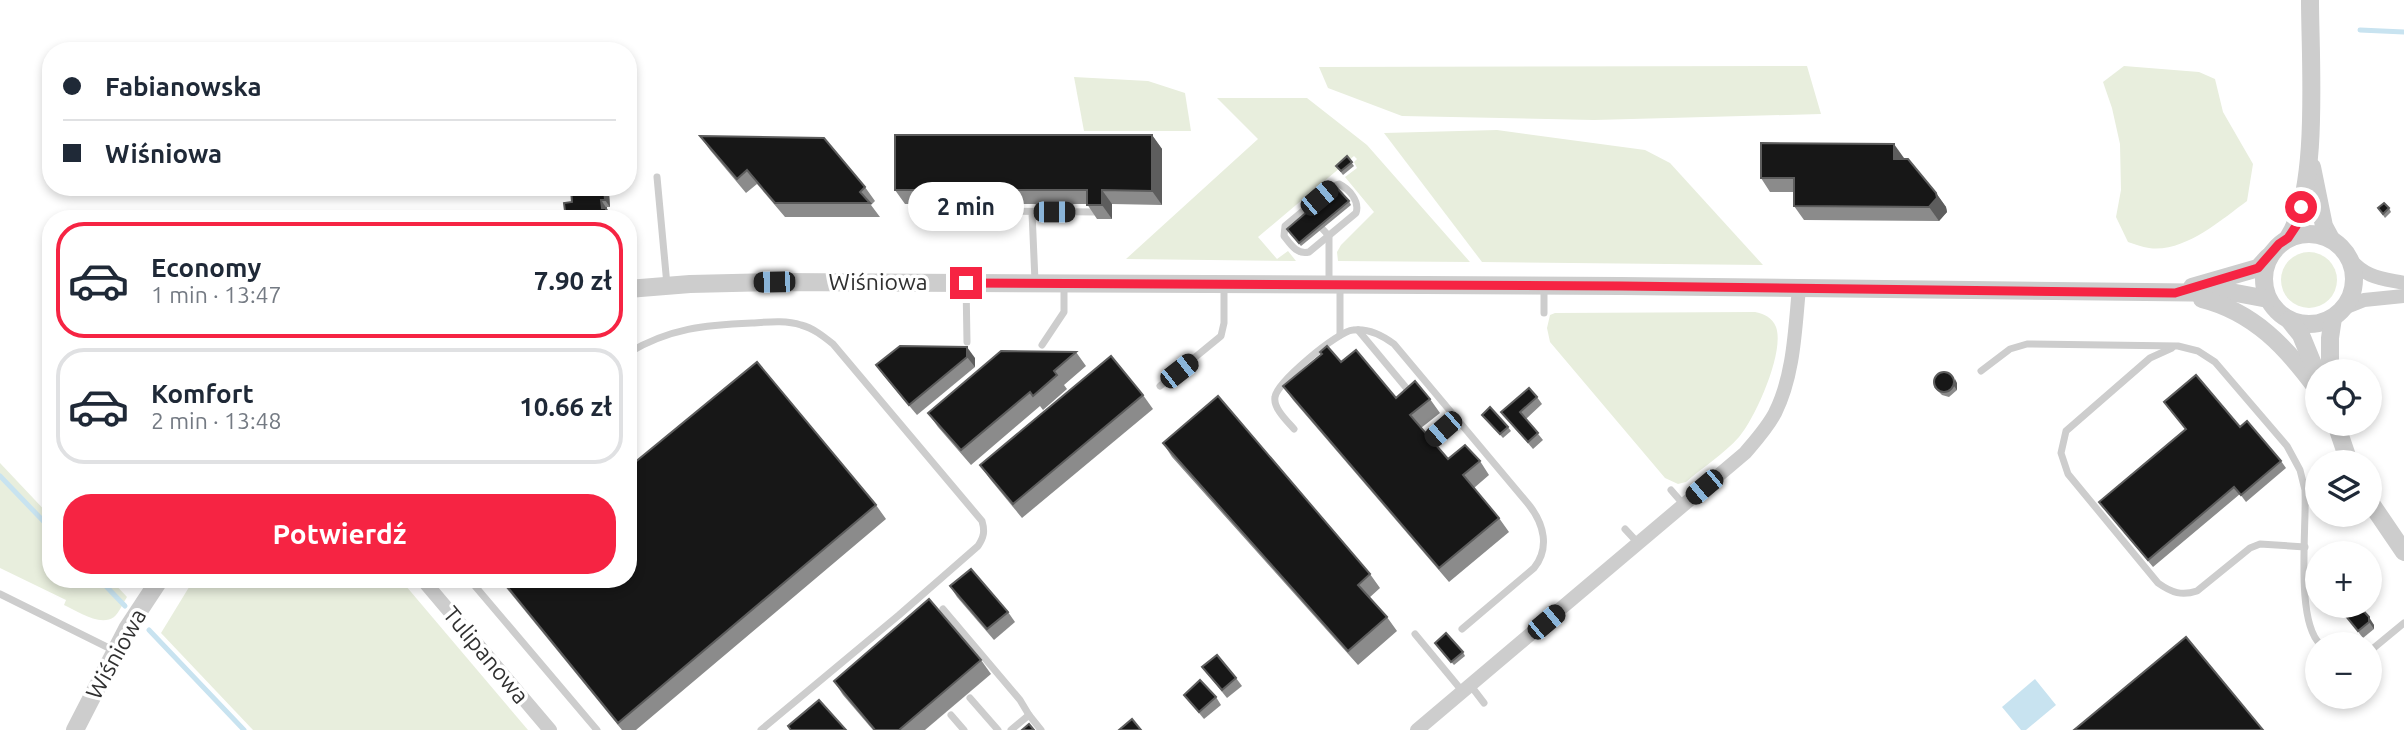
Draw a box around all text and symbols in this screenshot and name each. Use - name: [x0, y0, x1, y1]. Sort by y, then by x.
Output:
- text: Fabianowska: [105, 72, 262, 101]
- text: Wiśniowa: [105, 139, 222, 168]
- car: [1297, 176, 1342, 220]
- callout: 2 min: [908, 182, 1024, 230]
- route start: [2285, 191, 2317, 223]
- text: 2 min: [937, 194, 995, 219]
- car: [1034, 202, 1076, 223]
- icon: car: [67, 249, 130, 312]
- text: Economy: [151, 253, 261, 282]
- text: 7.90 zł: [534, 266, 612, 295]
- route end: [950, 267, 982, 299]
- street label: Wiśniowa: [828, 269, 928, 294]
- car: [753, 271, 796, 293]
- text: 1 min · 13:47: [151, 282, 282, 307]
- car: [1156, 350, 1203, 392]
- map controls: [2305, 359, 2382, 709]
- button: locate: [2305, 359, 2382, 436]
- icon: car: [67, 375, 130, 438]
- text: Komfort: [151, 379, 254, 408]
- text: 10.66 zł: [519, 392, 612, 421]
- car: [1421, 407, 1466, 451]
- text: 2 min · 13:48: [151, 408, 282, 433]
- button: layers: [2305, 450, 2382, 527]
- car: [1682, 465, 1727, 509]
- button: Potwierdź: [63, 494, 616, 574]
- button: +: [2305, 541, 2382, 618]
- car: [1524, 600, 1569, 644]
- street label: Tulipanowa: [439, 601, 534, 708]
- street label: Wiśniowa: [81, 604, 151, 703]
- button: −: [2305, 632, 2382, 709]

